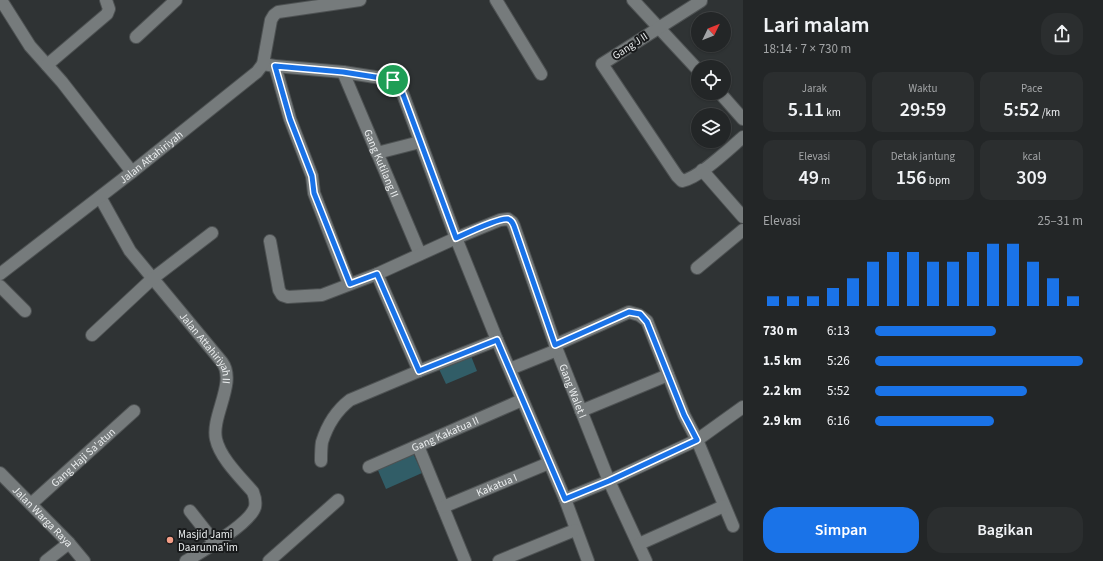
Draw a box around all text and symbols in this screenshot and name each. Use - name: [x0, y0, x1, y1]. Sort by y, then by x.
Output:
- text: Lari malam: [763, 9, 870, 41]
- north arrow: [691, 12, 731, 52]
- map controls: [691, 12, 731, 148]
- button: share: [1041, 13, 1083, 55]
- street label: Gang J II: [609, 29, 651, 63]
- text: 18:14 · 7 × 730 m: [763, 40, 851, 58]
- button: locate: [691, 60, 731, 100]
- pin: [376, 63, 410, 97]
- icon: arrive: [382, 69, 404, 91]
- text: Jarak: [802, 81, 827, 96]
- text: Waktu: [909, 81, 937, 96]
- text: Pace: [1021, 81, 1042, 96]
- text: 5.11: [788, 96, 824, 124]
- text: 29:59: [900, 96, 946, 124]
- text: 5:52: [1003, 96, 1039, 124]
- text: km: [824, 105, 841, 120]
- text: /km: [1039, 105, 1060, 120]
- button: layers: [691, 108, 731, 148]
- street label: Jalan Attahiriyah: [116, 127, 186, 187]
- street label: Gang Kutilang II: [361, 127, 403, 200]
- text: Elevasi: [798, 149, 830, 164]
- text: Detak jantung: [891, 149, 955, 164]
- text: kcal: [1022, 149, 1041, 164]
- text: 49: [798, 164, 819, 192]
- text: 156: [896, 164, 927, 192]
- text: 309: [1016, 164, 1047, 192]
- text: m: [819, 173, 830, 188]
- text: bpm: [927, 173, 950, 188]
- text: Elevasi: [763, 212, 801, 230]
- text: 25–31 m: [1038, 212, 1083, 230]
- street label: Jalan Attahiriyah II: [176, 309, 234, 385]
- text: 730 m: [763, 322, 797, 340]
- text: 6:13: [827, 322, 850, 340]
- text: 1.5 km: [763, 352, 802, 370]
- text: 5:26: [827, 352, 850, 370]
- street label: Gang Walet I: [556, 362, 591, 420]
- text: 2.2 km: [763, 382, 802, 400]
- text: 5:52: [827, 382, 850, 400]
- street label: Gang Kakatua II: [409, 412, 481, 455]
- text: 2.9 km: [763, 412, 802, 430]
- text: 6:16: [827, 412, 850, 430]
- street label: Gang Haji Sa'atun: [48, 424, 118, 490]
- street label: Kakatua I: [474, 470, 519, 500]
- street label: Jalan Warga Raya: [9, 483, 77, 550]
- button: Simpan: [763, 507, 919, 553]
- button: Bagikan: [927, 507, 1083, 553]
- place label: Masjid Jami Daarunna'im: [178, 527, 238, 555]
- marker: Masjid Jami Daarunna'im: [165, 535, 175, 545]

